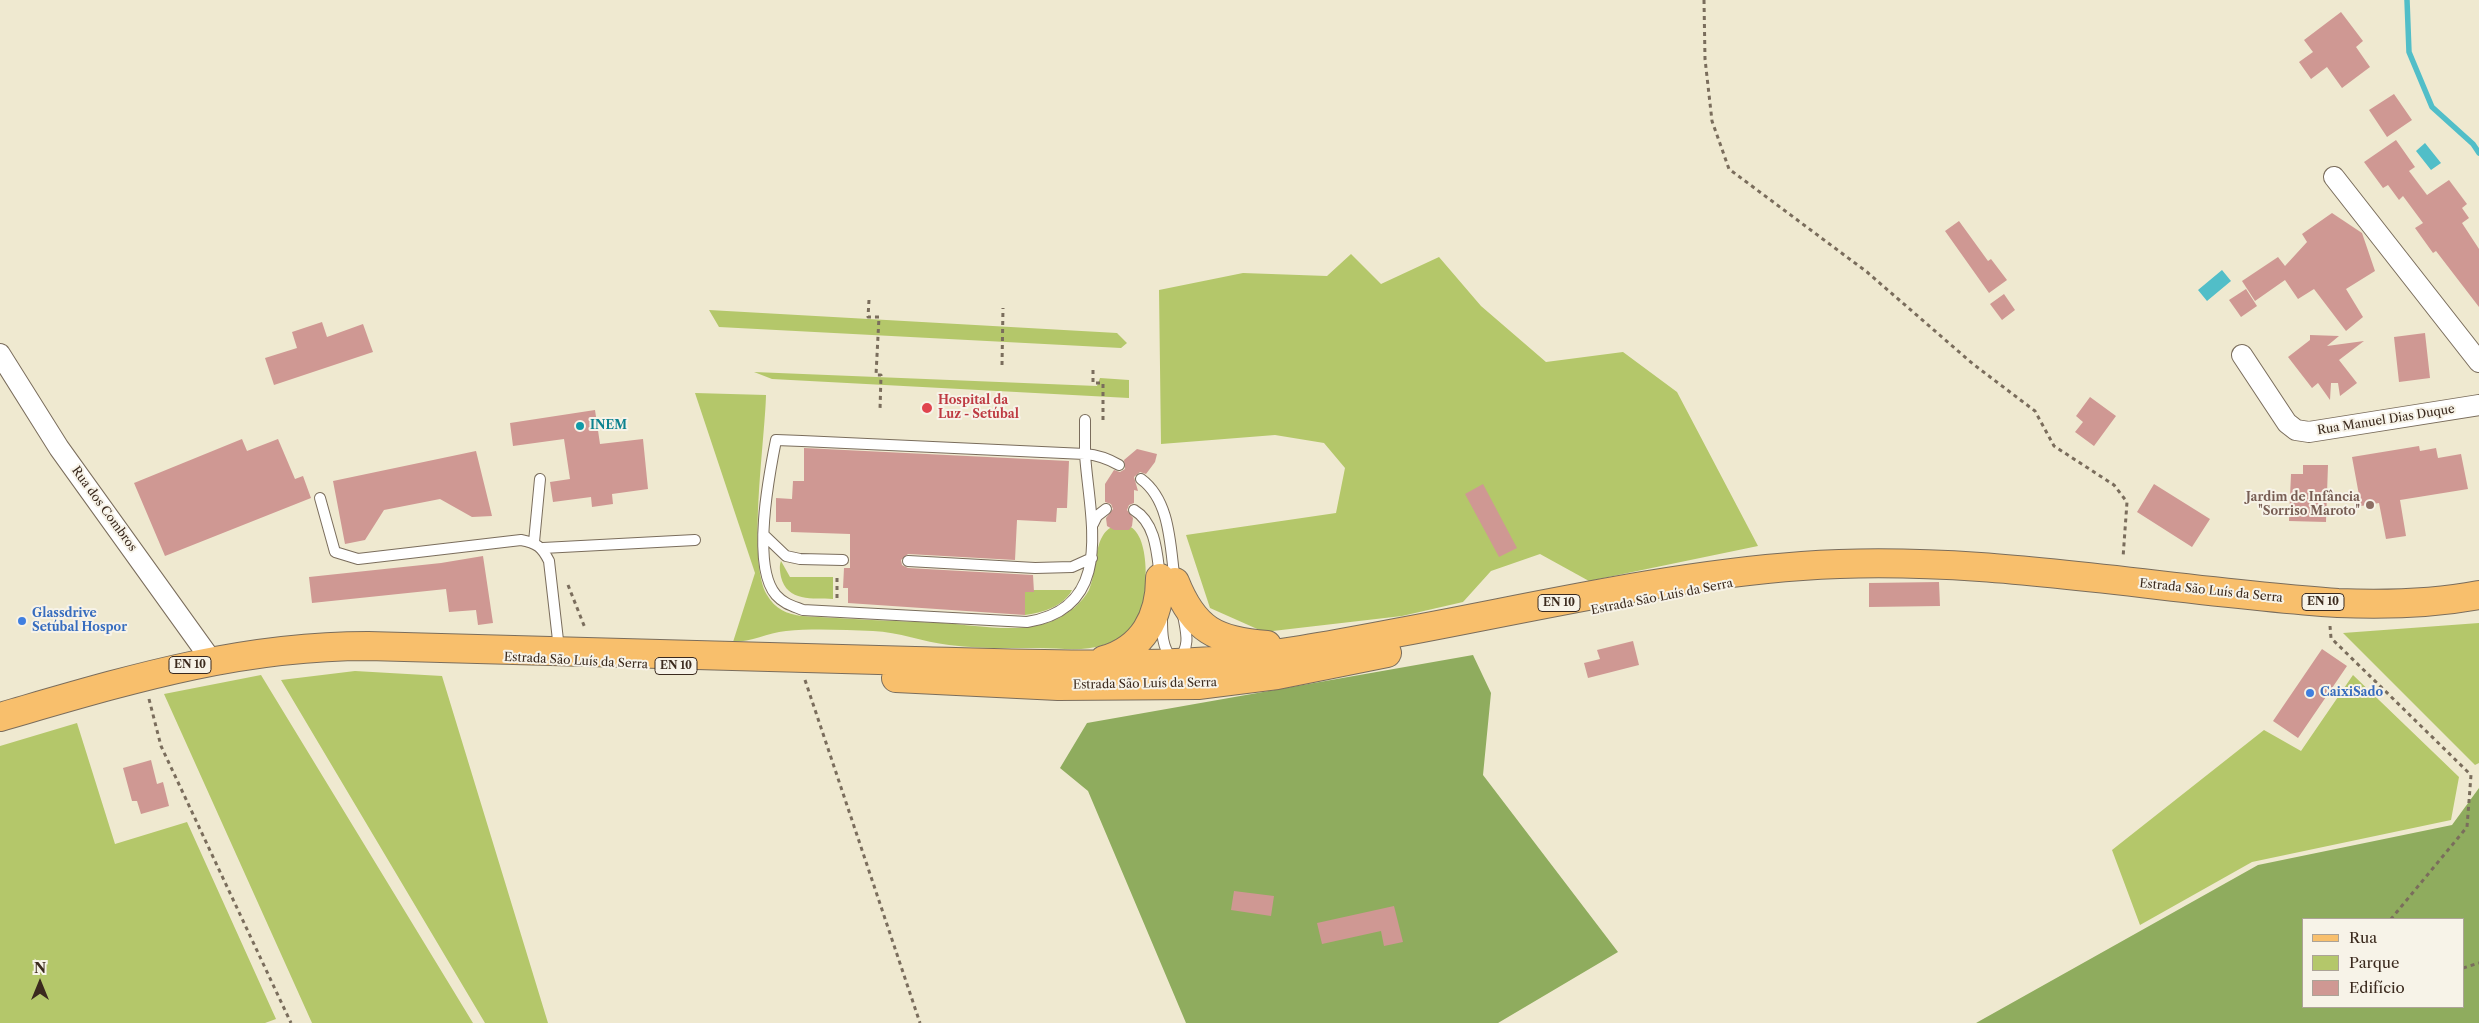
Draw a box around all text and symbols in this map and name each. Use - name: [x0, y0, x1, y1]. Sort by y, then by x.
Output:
- place label: Hospital da Luz - Setúbal: [938, 394, 1019, 422]
- marker: Hospital da Luz - Setúbal: [920, 401, 934, 415]
- street label: Rua Manuel Dias Duque: [2316, 402, 2456, 438]
- place label: INEM: [590, 419, 627, 433]
- marker: INEM: [574, 420, 586, 432]
- street label: Rua dos Combros: [68, 464, 140, 554]
- place label: Jardim de Infância "Sorriso Maroto": [2246, 491, 2360, 519]
- marker: Jardim de Infância "Sorriso Maroto": [2364, 499, 2376, 511]
- street label: Estrada São Luís da Serra: [1590, 576, 1734, 618]
- street label: Estrada São Luís da Serra: [2138, 576, 2284, 606]
- road number: EN 10: [1538, 594, 1580, 612]
- road number: EN 10: [2302, 594, 2344, 610]
- place label: Glassdrive Setúbal Hospor: [32, 607, 127, 635]
- marker: Glassdrive Setúbal Hospor: [16, 615, 28, 627]
- street label: Estrada São Luís da Serra: [504, 650, 648, 672]
- road number: EN 10: [169, 656, 211, 674]
- road number: EN 10: [655, 658, 697, 674]
- street label: Estrada São Luís da Serra: [1073, 676, 1217, 692]
- place label: CaixiSado: [2320, 686, 2383, 700]
- marker: CaixiSado: [2304, 687, 2316, 699]
- legend: [2302, 918, 2464, 1008]
- text: Rua: [2349, 928, 2377, 947]
- text: Parque: [2349, 953, 2399, 972]
- north arrow: [15, 958, 65, 1008]
- text: N: [34, 959, 46, 977]
- text: Edifício: [2349, 978, 2405, 997]

